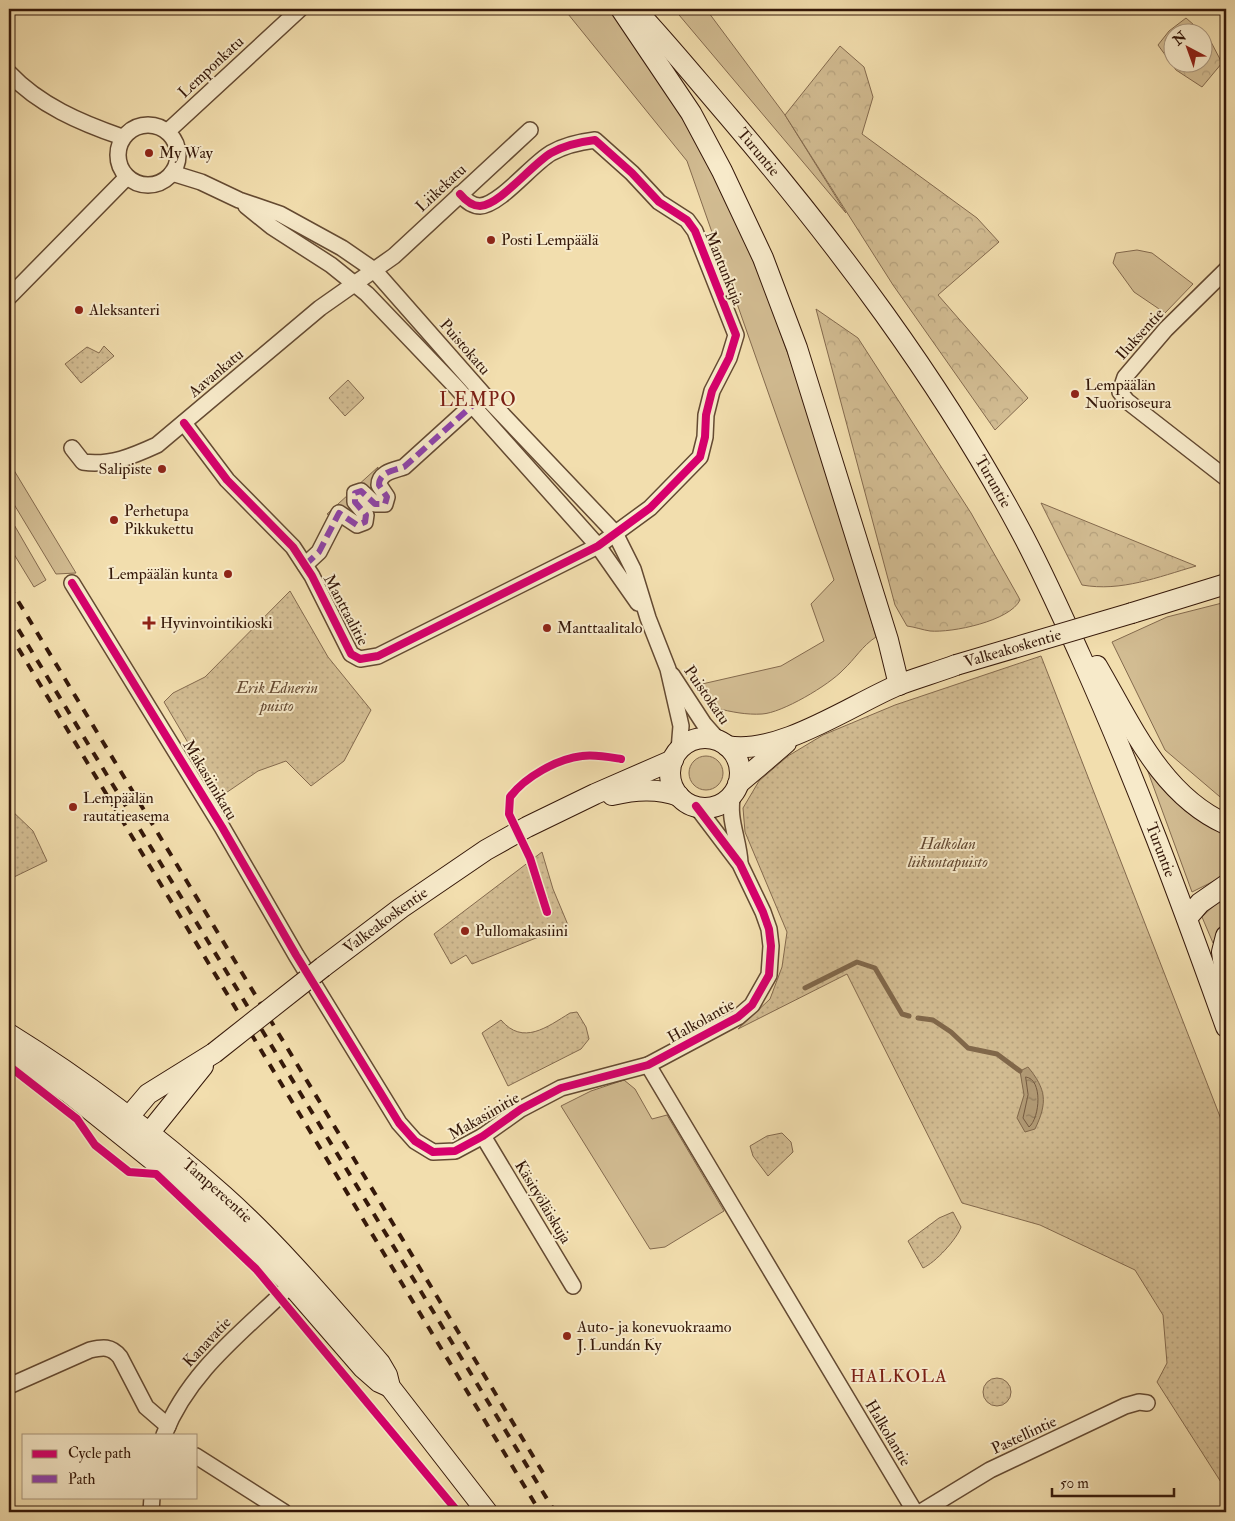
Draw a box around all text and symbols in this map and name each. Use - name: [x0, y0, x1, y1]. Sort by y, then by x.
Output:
- north arrow: [1162, 22, 1212, 72]
- text: N: [1169, 28, 1190, 50]
- street label: Lemponkatu: [174, 32, 249, 103]
- street label: Turuntie: [733, 124, 785, 181]
- place label: My Way: [159, 143, 214, 163]
- marker: My Way: [143, 147, 155, 159]
- street label: Liikekatu: [412, 160, 470, 216]
- street label: Mantunkuja: [700, 228, 748, 308]
- place label: Posti Lempäälä: [501, 230, 599, 251]
- marker: Posti Lempäälä: [485, 234, 497, 246]
- place label: Aleksanteri: [88, 300, 160, 320]
- marker: Aleksanteri: [73, 304, 85, 316]
- street label: Iluksentie: [1112, 304, 1169, 364]
- street label: Puistokatu: [435, 315, 495, 379]
- street label: Aavankatu: [184, 344, 248, 402]
- place label: Lempäälän Nuorisoseura: [1085, 375, 1172, 413]
- district label: LEMPO: [439, 388, 517, 412]
- marker: Lempäälän Nuorisoseura: [1069, 388, 1081, 400]
- street label: Turuntie: [970, 452, 1016, 511]
- place label: Salipiste: [99, 459, 152, 480]
- marker: Salipiste: [156, 463, 168, 475]
- place label: Perhetupa Pikkukettu: [124, 501, 194, 539]
- marker: Perhetupa Pikkukettu: [108, 514, 120, 526]
- place label: Lempäälän kunta: [108, 564, 218, 585]
- marker: Lempäälän kunta: [222, 568, 234, 580]
- street label: Manttaalitie: [319, 571, 373, 649]
- place label: Hyvinvointikioski: [160, 613, 272, 633]
- marker: Hyvinvointikioski: [142, 616, 156, 630]
- place label: Manttaalitalo: [557, 618, 643, 638]
- marker: Manttaalitalo: [541, 622, 553, 634]
- street label: Valkeakoskentie: [962, 624, 1064, 672]
- street label: Puistokatu: [679, 662, 735, 728]
- park label: Erik Ednerin puisto: [235, 678, 318, 716]
- street label: Makasiinikatu: [178, 736, 242, 824]
- place label: Lempäälän rautatieasema: [83, 788, 170, 826]
- marker: Lempäälän rautatieasema: [67, 801, 79, 813]
- street label: Turuntie: [1141, 820, 1180, 880]
- park label: Halkolan liikuntapuisto: [907, 834, 988, 872]
- street label: Valkeakoskentie: [339, 882, 432, 958]
- place label: Pullomakasiini: [475, 921, 568, 941]
- marker: Pullomakasiini: [459, 925, 471, 937]
- street label: Halkolantie: [664, 994, 738, 1048]
- street label: Makasiinitie: [445, 1088, 523, 1144]
- street label: Tampereentie: [178, 1154, 257, 1227]
- street label: Käsityöläiskuja: [510, 1157, 576, 1248]
- street label: Kanavatie: [179, 1312, 236, 1371]
- place label: Auto- ja konevuokraamo J. Lundán Ky: [576, 1317, 732, 1356]
- marker: Auto- ja konevuokraamo J. Lundán Ky: [561, 1330, 573, 1342]
- district label: HALKOLA: [850, 1365, 948, 1388]
- street label: Halkolantie: [860, 1396, 916, 1470]
- street label: Pastellintie: [988, 1411, 1060, 1459]
- legend: [22, 1434, 198, 1498]
- text: Cycle path: [68, 1444, 131, 1464]
- scale bar: [1052, 1466, 1175, 1498]
- text: Path: [68, 1470, 95, 1489]
- text: 50 m: [1060, 1474, 1089, 1493]

